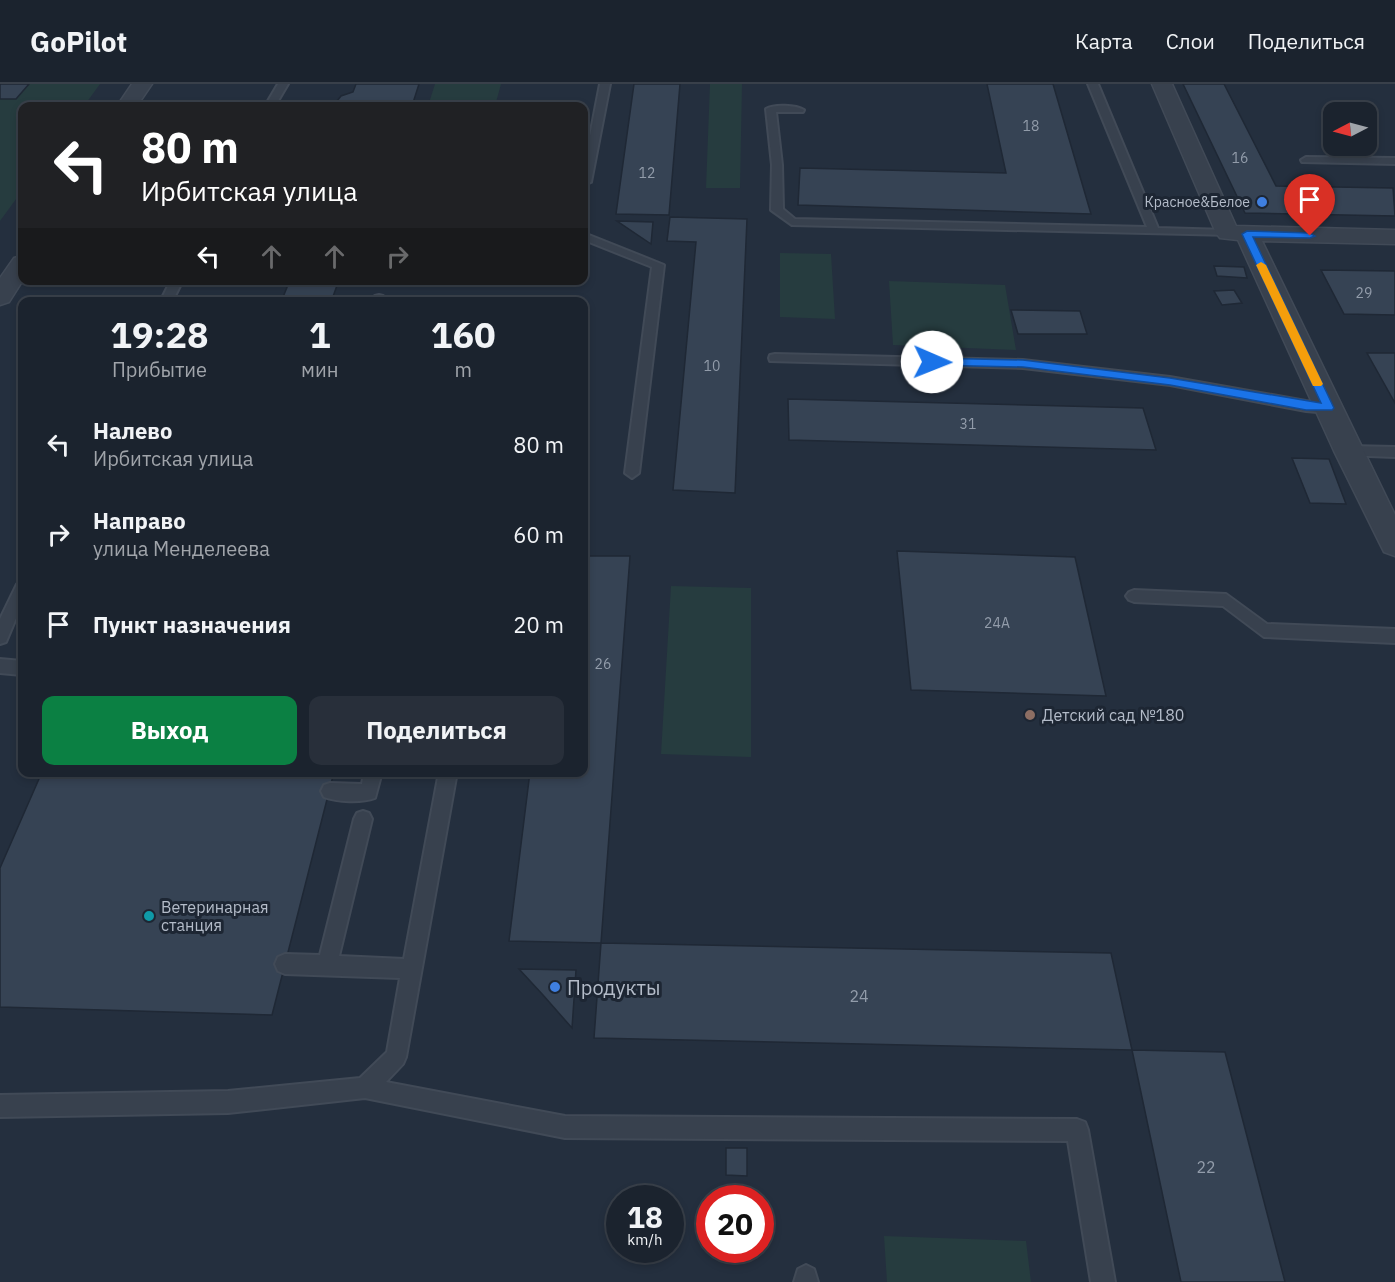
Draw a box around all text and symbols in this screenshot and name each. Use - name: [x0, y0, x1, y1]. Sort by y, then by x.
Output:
- text: GoPilot: [30, 23, 127, 60]
- text: Карта: [1075, 27, 1133, 55]
- text: Слои: [1166, 27, 1215, 55]
- text: Поделиться: [1248, 27, 1365, 55]
- north arrow: [1323, 102, 1377, 156]
- map controls: [1323, 102, 1377, 156]
- house number: 18: [1023, 117, 1039, 135]
- text: 80 m: [141, 120, 239, 175]
- icon: left: [42, 126, 120, 204]
- house number: 16: [1232, 149, 1248, 167]
- house number: 12: [639, 164, 655, 182]
- text: Ирбитская улица: [141, 173, 358, 208]
- pin: [1284, 174, 1335, 236]
- icon: arrive: [1293, 183, 1326, 216]
- place label: Красное&Белое: [1145, 193, 1250, 211]
- marker: Красное&Белое: [1255, 195, 1269, 209]
- icon: left: [192, 240, 225, 273]
- icon: ahead: [255, 240, 288, 273]
- icon: ahead: [318, 240, 351, 273]
- icon: right: [381, 240, 414, 273]
- house number: 29: [1356, 284, 1372, 302]
- text: 19:28: [110, 311, 209, 358]
- text: 1: [309, 311, 331, 358]
- text: 160: [431, 311, 496, 358]
- position arrow: [900, 330, 964, 394]
- text: Прибытие: [112, 356, 207, 383]
- text: мин: [301, 356, 338, 383]
- text: m: [454, 356, 472, 383]
- house number: 10: [704, 357, 720, 375]
- house number: 31: [960, 415, 976, 433]
- text: Налево: [93, 416, 172, 445]
- icon: left: [42, 428, 75, 461]
- text: 80 m: [513, 430, 564, 459]
- text: Ирбитская улица: [93, 445, 253, 472]
- text: Направо: [93, 506, 186, 535]
- icon: right: [42, 518, 75, 551]
- text: 60 m: [513, 520, 564, 549]
- text: улица Менделеева: [93, 535, 270, 562]
- icon: arrive: [42, 608, 75, 641]
- text: Пункт назначения: [93, 610, 291, 639]
- text: 20 m: [513, 610, 564, 639]
- house number: 24А: [984, 614, 1010, 632]
- house number: 26: [595, 655, 611, 673]
- button: Выход: [42, 696, 297, 765]
- button: Поделиться: [309, 696, 564, 765]
- place label: Детский сад №180: [1042, 705, 1184, 725]
- marker: Детский сад №180: [1023, 708, 1037, 722]
- place label: Ветеринарная станция: [161, 897, 269, 935]
- marker: Ветеринарная станция: [142, 909, 156, 923]
- place label: Продукты: [567, 974, 660, 1001]
- marker: Продукты: [548, 980, 562, 994]
- house number: 24: [849, 986, 869, 1006]
- house number: 22: [1196, 1157, 1216, 1177]
- speed limit sign: 20: [696, 1185, 774, 1263]
- text: 18: [627, 1197, 663, 1236]
- text: km/h: [627, 1230, 663, 1249]

